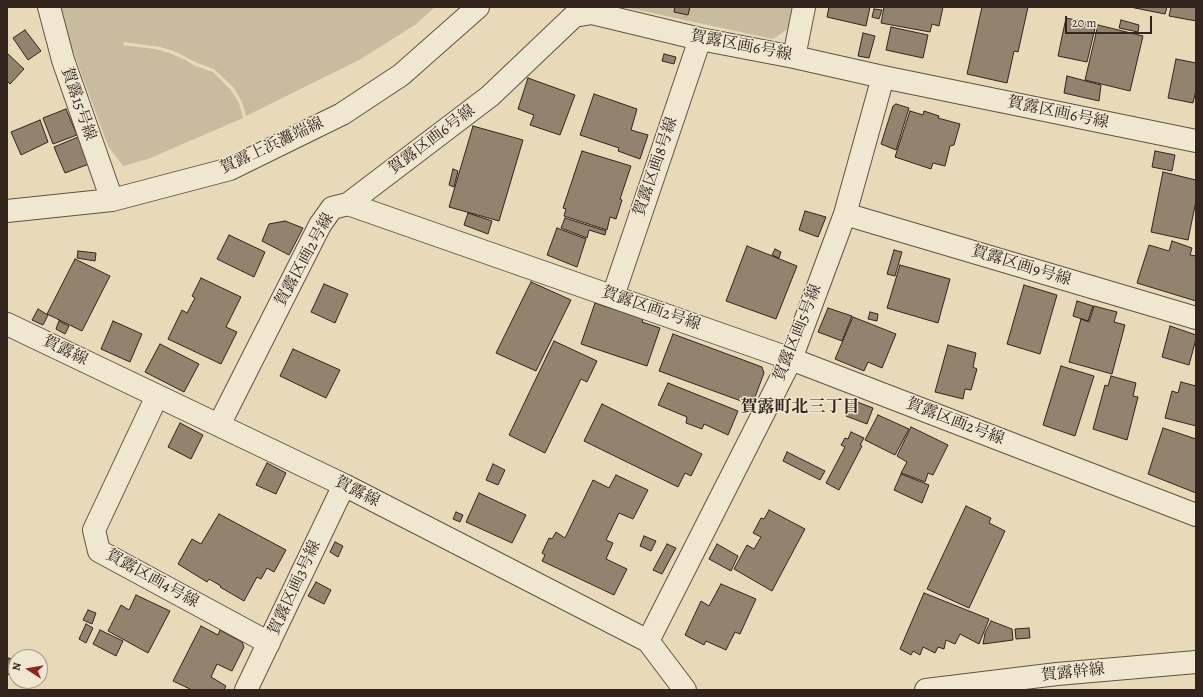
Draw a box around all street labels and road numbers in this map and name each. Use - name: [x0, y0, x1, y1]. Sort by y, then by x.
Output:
- street label: 賀露区画6号線: [688, 27, 794, 65]
- street label: 賀露15号線: [56, 65, 100, 143]
- street label: 賀露区画6号線: [1005, 93, 1111, 133]
- street label: 賀露区画6号線: [385, 101, 479, 179]
- street label: 賀露上浜灘端線: [217, 114, 327, 178]
- street label: 賀露区画8号線: [630, 115, 682, 219]
- street label: 賀露区画2号線: [271, 210, 339, 310]
- street label: 賀露区画9号線: [969, 242, 1073, 290]
- street label: 賀露区画5号線: [770, 282, 826, 384]
- street label: 賀露区画2号線: [599, 283, 703, 335]
- street label: 賀露線: [39, 332, 91, 370]
- street label: 賀露区画2号線: [903, 394, 1007, 450]
- street label: 賀露線: [331, 473, 383, 511]
- street label: 賀露区画3号線: [265, 537, 325, 639]
- street label: 賀露区画4号線: [102, 546, 202, 612]
- street label: 賀露幹線: [1040, 660, 1106, 686]

